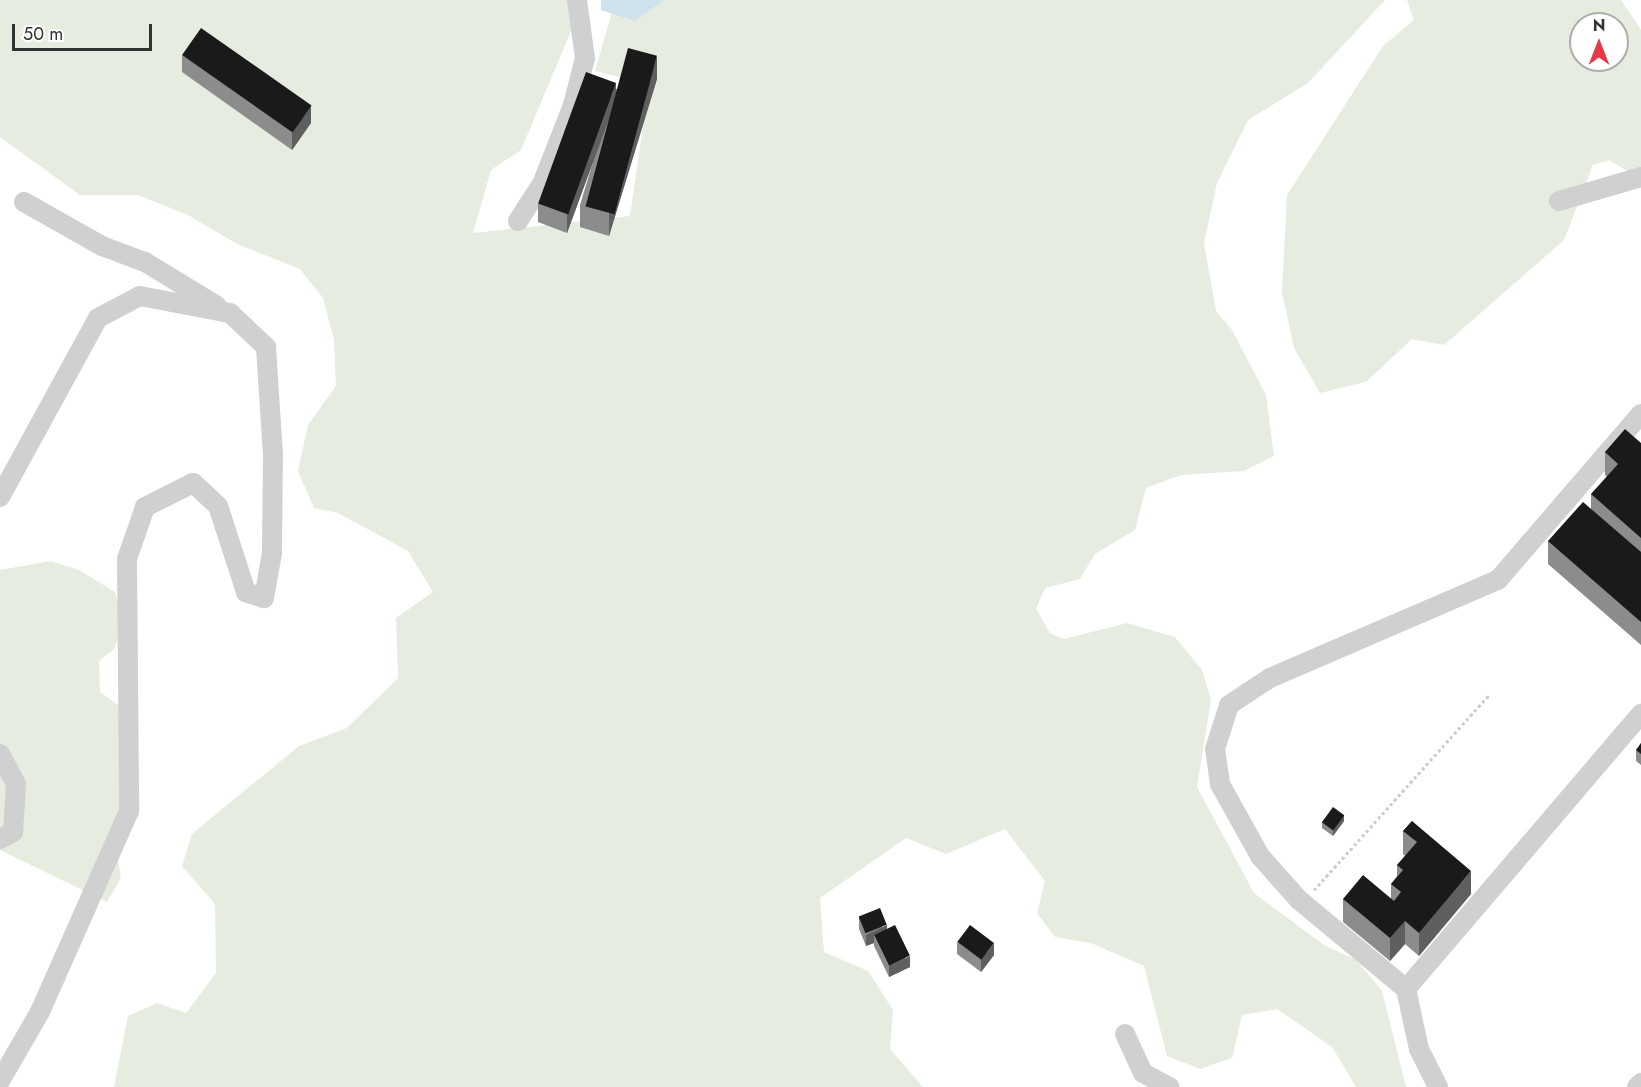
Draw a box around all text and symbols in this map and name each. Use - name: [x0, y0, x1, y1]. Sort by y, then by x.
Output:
- scale bar: [15, 12, 154, 50]
- north arrow: [1569, 12, 1629, 72]
- text: N: [1593, 14, 1605, 37]
- text: 50 m: [23, 21, 63, 47]

